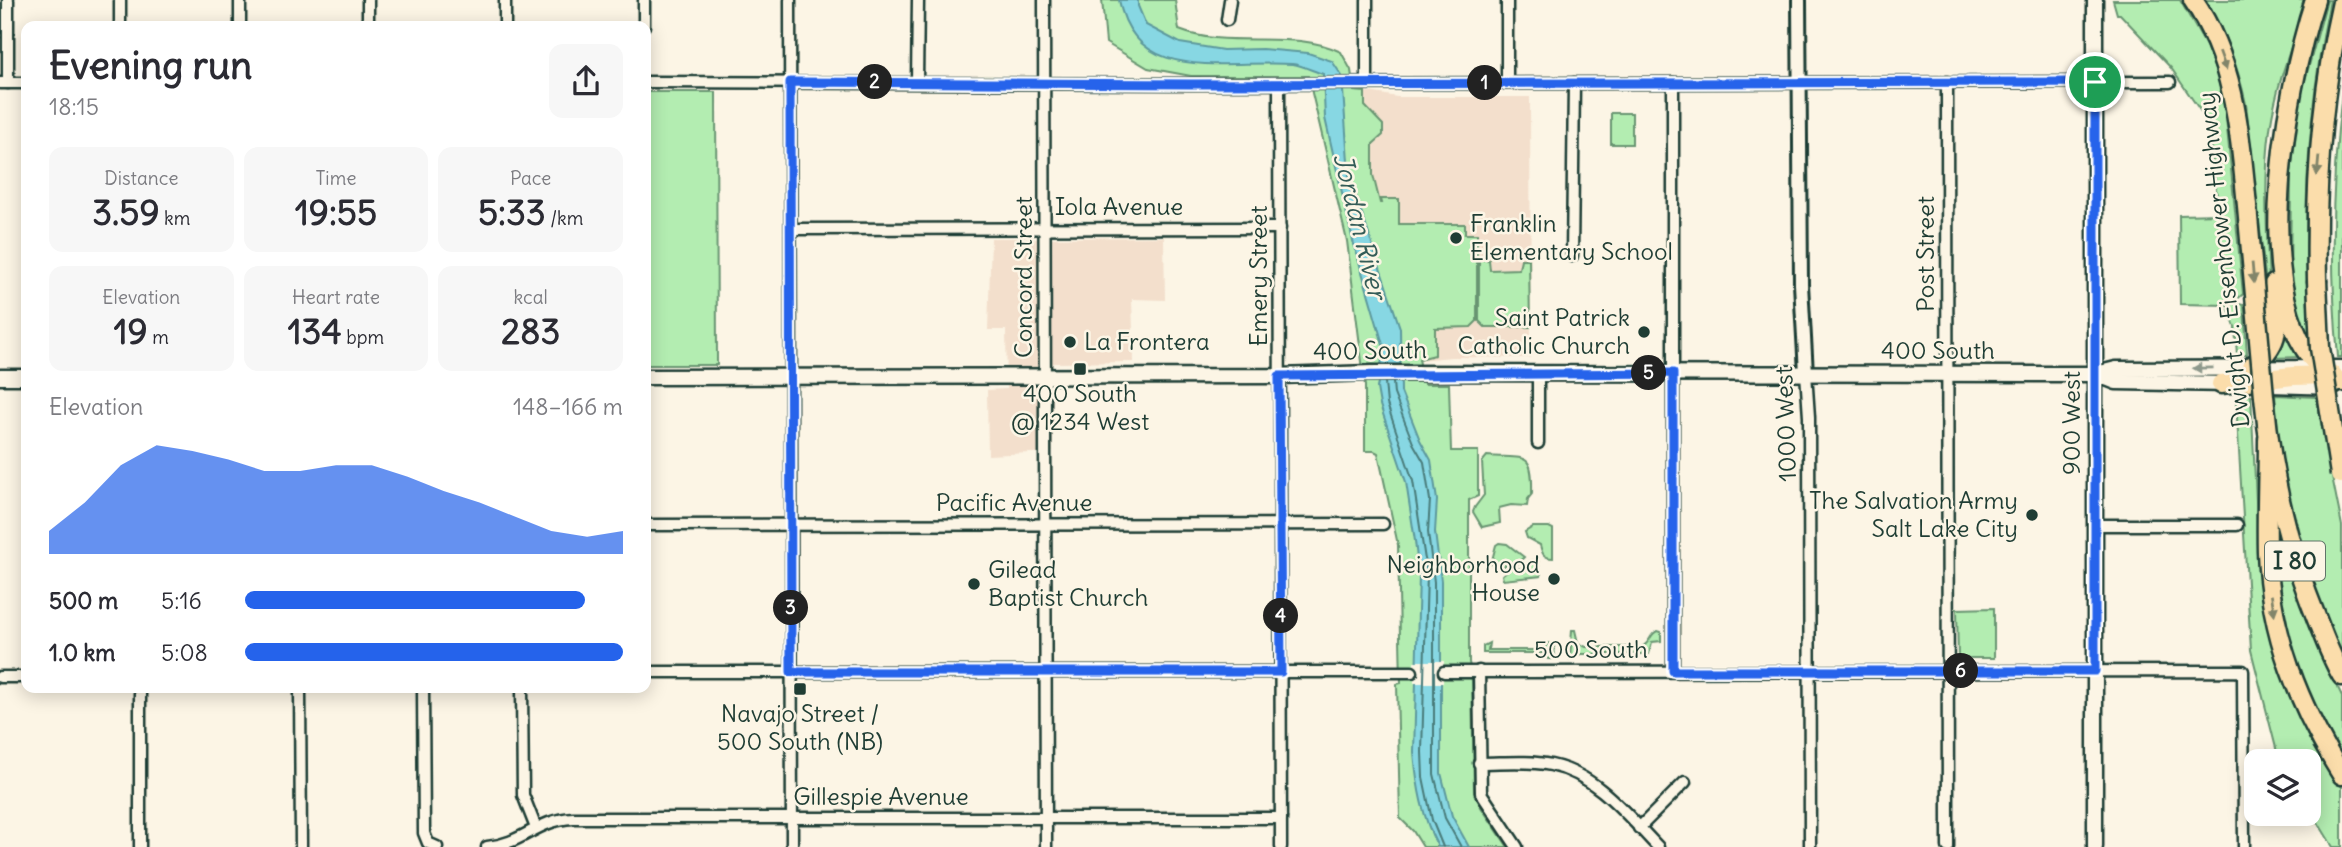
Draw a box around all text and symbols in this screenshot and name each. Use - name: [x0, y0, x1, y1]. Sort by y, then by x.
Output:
- text: Evening run: [49, 42, 252, 89]
- button: share: [549, 44, 623, 118]
- one-way arrow: [2218, 51, 2229, 72]
- pin: [2065, 52, 2125, 112]
- icon: arrive: [2076, 63, 2114, 101]
- pin: 2: [858, 64, 892, 100]
- pin: 1: [1468, 66, 1502, 100]
- text: 2: [869, 69, 880, 93]
- text: 1: [1481, 70, 1488, 94]
- street label: Dwight D. Eisenhower Highway: [2190, 91, 2256, 429]
- text: 18:15: [49, 92, 99, 121]
- water label: Jordan River: [1326, 150, 1395, 305]
- one-way arrow: [2313, 155, 2324, 177]
- text: Distance: [104, 166, 178, 190]
- text: Time: [315, 166, 357, 190]
- text: Pace: [510, 166, 551, 190]
- text: 3.59: [92, 190, 160, 234]
- text: 19:55: [295, 190, 377, 234]
- text: 5:33: [478, 190, 546, 234]
- street label: Iola Avenue: [1055, 191, 1183, 221]
- street label: Concord Street: [1008, 196, 1038, 358]
- street label: Post Street: [1910, 196, 1940, 312]
- street label: Emery Street: [1243, 205, 1273, 347]
- text: km: [160, 206, 190, 230]
- text: /km: [546, 206, 583, 230]
- place label: Franklin Elementary School: [1470, 208, 1673, 266]
- marker: Franklin Elementary School: [1448, 230, 1464, 246]
- one-way arrow: [2248, 263, 2259, 285]
- text: Elevation: [102, 285, 180, 309]
- text: Heart rate: [292, 285, 380, 309]
- text: kcal: [514, 285, 548, 309]
- place label: Saint Patrick Catholic Church: [1457, 302, 1630, 360]
- text: 19: [114, 309, 148, 353]
- text: 134: [288, 309, 342, 353]
- text: 283: [501, 309, 560, 353]
- marker: Saint Patrick Catholic Church: [1636, 324, 1652, 340]
- text: m: [148, 325, 169, 349]
- text: bpm: [342, 325, 384, 349]
- place label: La Frontera: [1084, 326, 1210, 356]
- marker: La Frontera: [1062, 334, 1078, 350]
- street label: 400 South: [1313, 334, 1427, 366]
- street label: 400 South: [1881, 335, 1995, 365]
- pin: 5: [1632, 356, 1666, 390]
- text: 5: [1643, 360, 1654, 384]
- marker: 400 South @ 1234 West: [1072, 361, 1088, 377]
- one-way arrow: [2191, 362, 2213, 374]
- street label: 1000 West: [1768, 366, 1802, 482]
- street label: 900 West: [2056, 371, 2086, 475]
- place label: 400 South @ 1234 West: [1011, 378, 1149, 436]
- text: Elevation: [49, 392, 143, 421]
- text: 148–166 m: [513, 392, 623, 421]
- place label: The Salvation Army Salt Lake City: [1809, 485, 2018, 543]
- street label: Pacific Avenue: [936, 487, 1092, 517]
- marker: The Salvation Army Salt Lake City: [2024, 507, 2040, 523]
- road number: I 80: [2265, 541, 2325, 580]
- place label: Neighborhood House: [1387, 549, 1540, 607]
- place label: Gilead Baptist Church: [988, 554, 1148, 612]
- marker: Neighborhood House: [1546, 571, 1562, 587]
- marker: Gilead Baptist Church: [966, 576, 982, 592]
- text: 500 m: [49, 586, 118, 615]
- text: 5:16: [161, 586, 202, 615]
- pin: 3: [774, 590, 808, 626]
- one-way arrow: [2268, 594, 2279, 616]
- text: 3: [785, 595, 796, 619]
- pin: 4: [1264, 598, 1298, 634]
- text: 4: [1275, 603, 1286, 627]
- street label: 500 South: [1534, 634, 1648, 664]
- text: 1.0 km: [49, 638, 115, 667]
- text: 5:08: [161, 638, 208, 667]
- pin: 6: [1944, 654, 1979, 688]
- text: 6: [1955, 658, 1966, 682]
- marker: Navajo Street / 500 South (NB): [792, 681, 808, 697]
- place label: Navajo Street / 500 South (NB): [717, 698, 883, 756]
- map controls: [2244, 749, 2321, 826]
- button: layers: [2244, 749, 2321, 826]
- street label: Gillespie Avenue: [793, 781, 969, 811]

